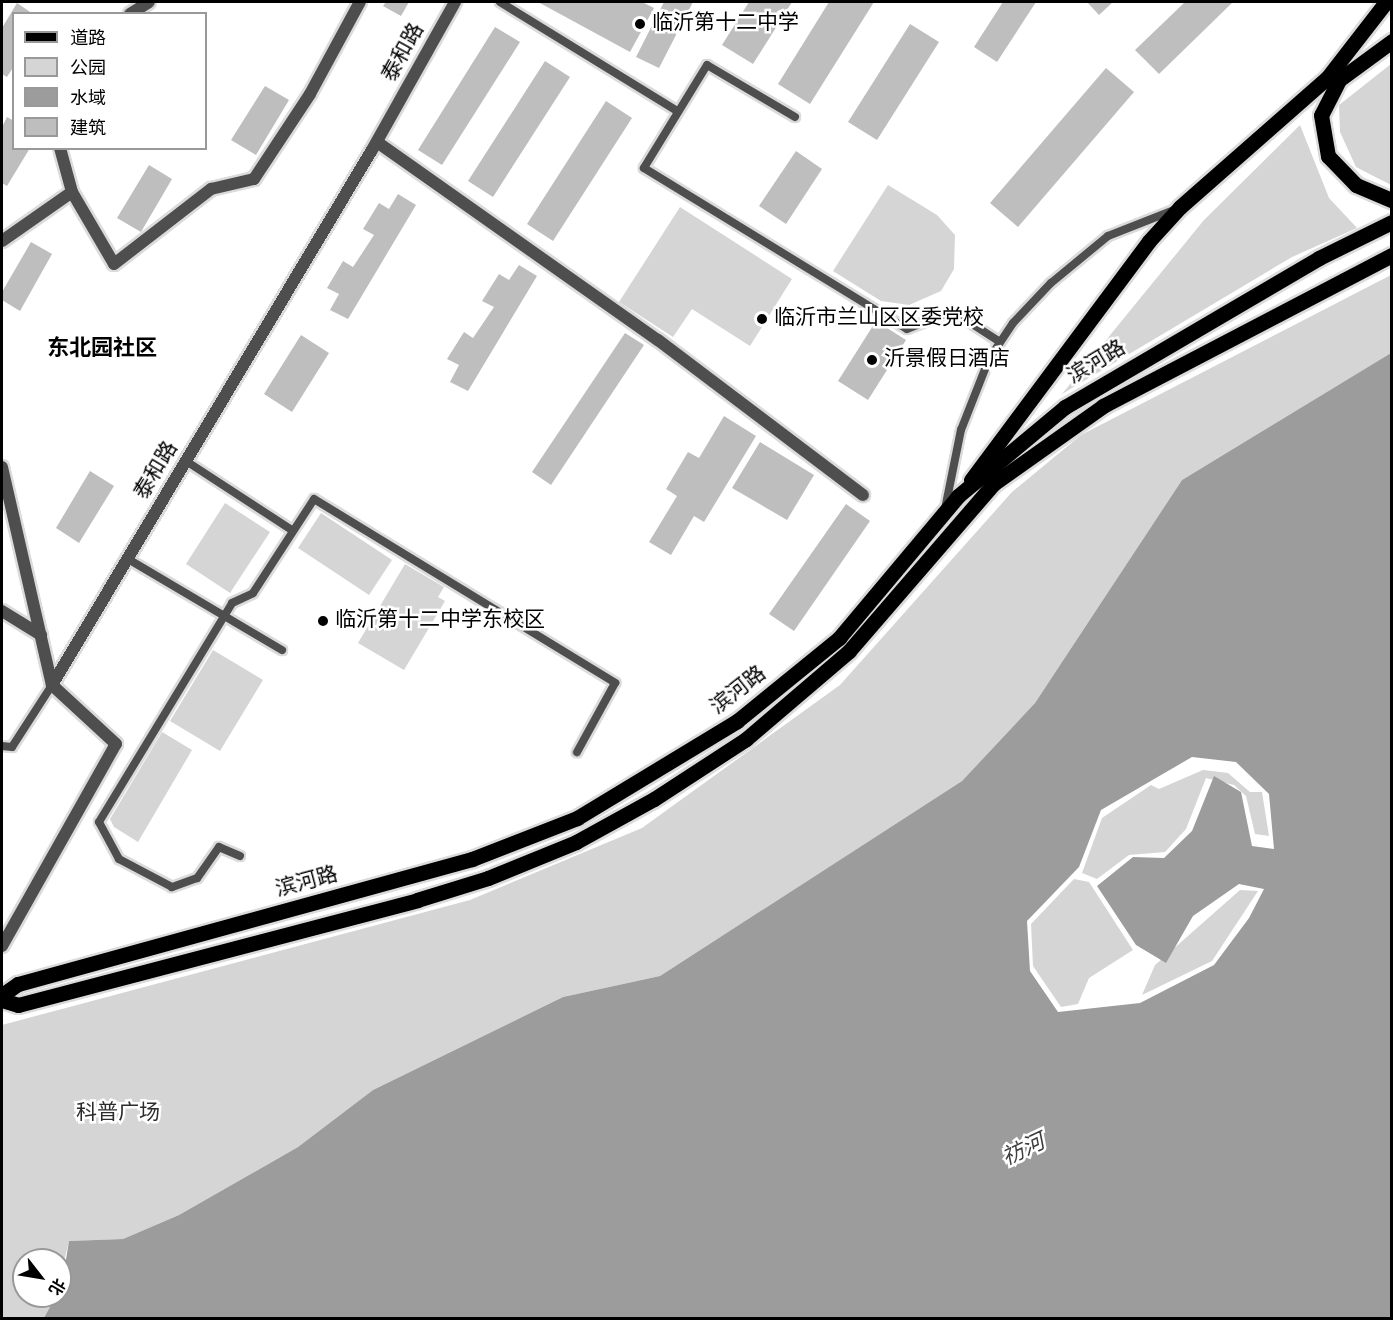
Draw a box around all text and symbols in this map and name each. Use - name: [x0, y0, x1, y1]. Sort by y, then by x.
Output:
- place label: 临沂第十二中学: [652, 11, 799, 37]
- legend: [12, 12, 207, 150]
- marker: 临沂第十二中学: [633, 17, 647, 31]
- street label: 泰和路: [378, 19, 430, 87]
- text: 道路: [70, 28, 106, 51]
- text: 公园: [70, 58, 106, 81]
- text: 水域: [70, 88, 106, 111]
- text: 建筑: [70, 118, 106, 141]
- place label: 临沂市兰山区区委党校: [774, 306, 984, 332]
- marker: 临沂市兰山区区委党校: [755, 312, 769, 326]
- street label: 滨河路: [1064, 336, 1130, 390]
- district label: 东北园社区: [47, 337, 157, 363]
- place label: 沂景假日酒店: [884, 347, 1010, 373]
- marker: 沂景假日酒店: [865, 353, 879, 367]
- street label: 泰和路: [130, 438, 184, 504]
- place label: 临沂第十二中学东校区: [335, 608, 545, 634]
- marker: 临沂第十二中学东校区: [316, 614, 330, 628]
- street label: 滨河路: [706, 662, 772, 720]
- street label: 滨河路: [273, 863, 341, 903]
- park label: 科普广场: [76, 1101, 160, 1127]
- water label: 祊河: [998, 1130, 1050, 1172]
- north arrow: [12, 1248, 72, 1308]
- text: 北: [43, 1274, 68, 1298]

